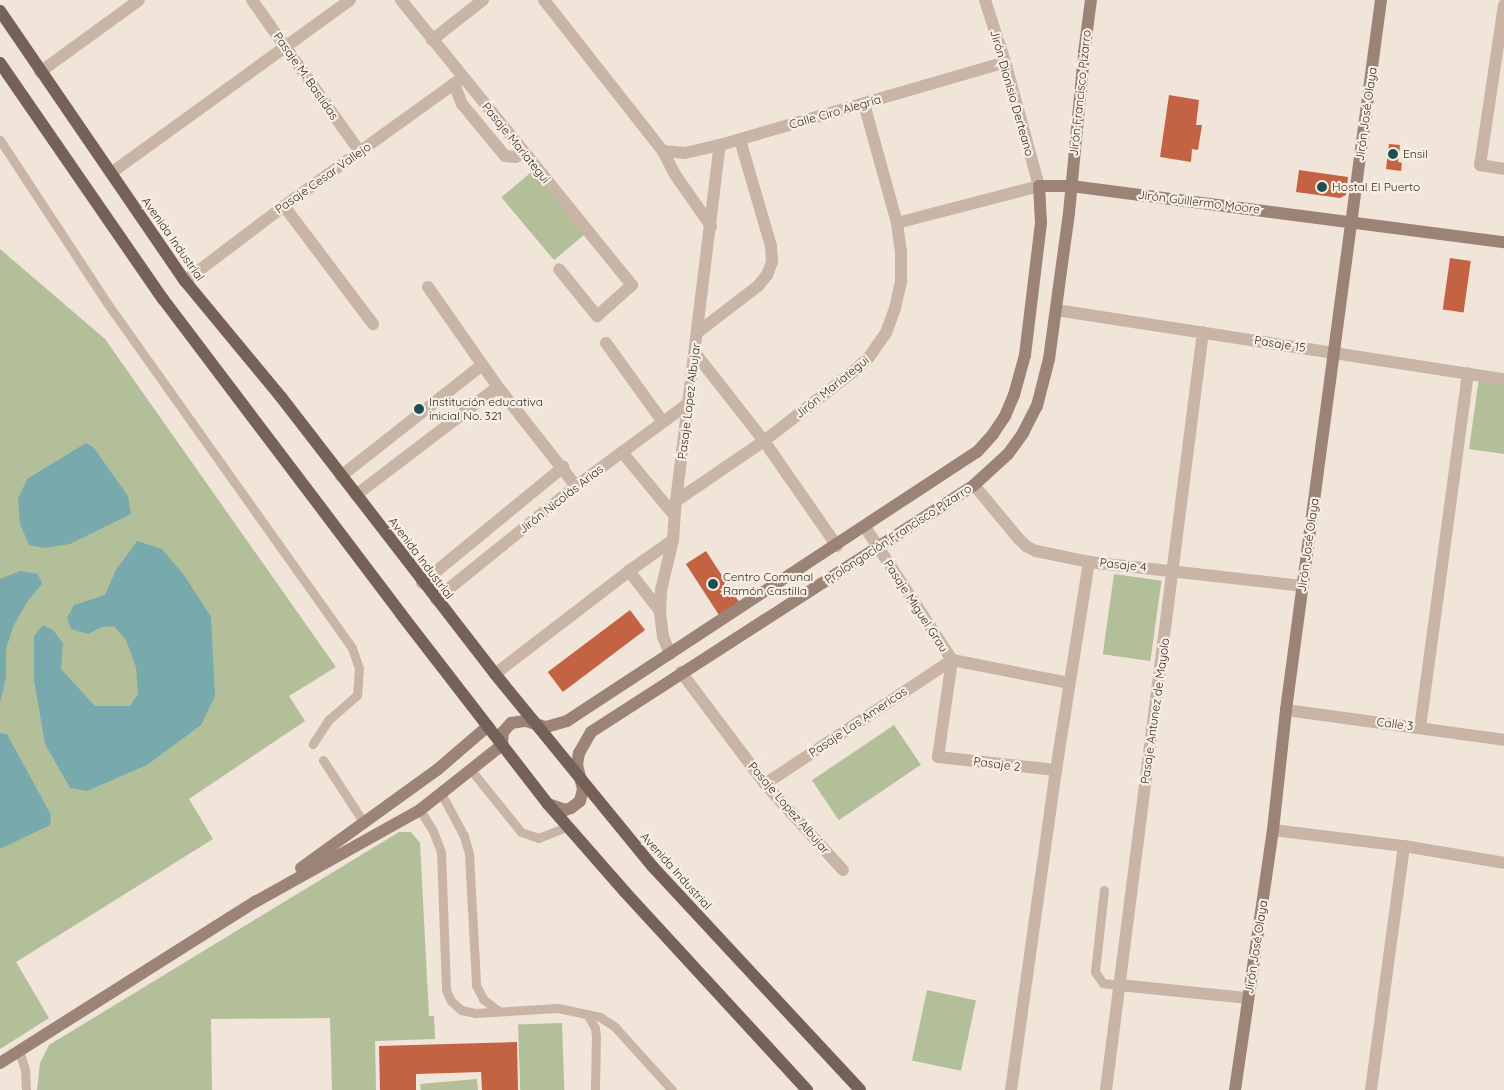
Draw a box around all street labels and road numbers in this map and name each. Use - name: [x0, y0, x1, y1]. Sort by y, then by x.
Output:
- street label: Jirón Dionisio Derteano: [987, 28, 1037, 158]
- street label: Pasaje M. Bastidas: [270, 29, 342, 123]
- street label: Jirón Francisco Pizarro: [1066, 29, 1094, 157]
- street label: Jirón José Olaya: [1352, 66, 1380, 162]
- street label: Calle Ciro Alegría: [787, 92, 883, 132]
- street label: Pasaje Mariategui: [479, 100, 553, 186]
- street label: Pasaje Cesar Vallejo: [272, 139, 374, 217]
- street label: Jirón Guillermo Moore: [1137, 187, 1261, 217]
- street label: Avenida Industrial: [139, 194, 207, 284]
- street label: Pasaje 15: [1253, 333, 1307, 355]
- street label: Pasaje Lopez Albujar: [675, 342, 703, 460]
- street label: Jirón Mariategui: [792, 353, 872, 421]
- street label: Jirón Nicolás Arias: [516, 462, 606, 536]
- street label: Prolongación Francisco Pizarro: [822, 481, 974, 587]
- street label: Jirón José Olaya: [1294, 497, 1322, 593]
- street label: Avenida Industrial: [385, 514, 457, 602]
- street label: Pasaje 4: [1099, 555, 1147, 575]
- street label: Pasaje Miguel Grau: [881, 557, 951, 655]
- street label: Pasaje Antunez de Mayolo: [1138, 637, 1172, 785]
- street label: Pasaje Las Americas: [806, 684, 910, 760]
- street label: Calle 3: [1376, 715, 1414, 733]
- street label: Pasaje 2: [973, 754, 1021, 774]
- street label: Pasaje Lopez Albujar: [745, 759, 833, 857]
- street label: Avenida Industrial: [638, 829, 714, 913]
- street label: Jirón José Olaya: [1241, 899, 1271, 995]

